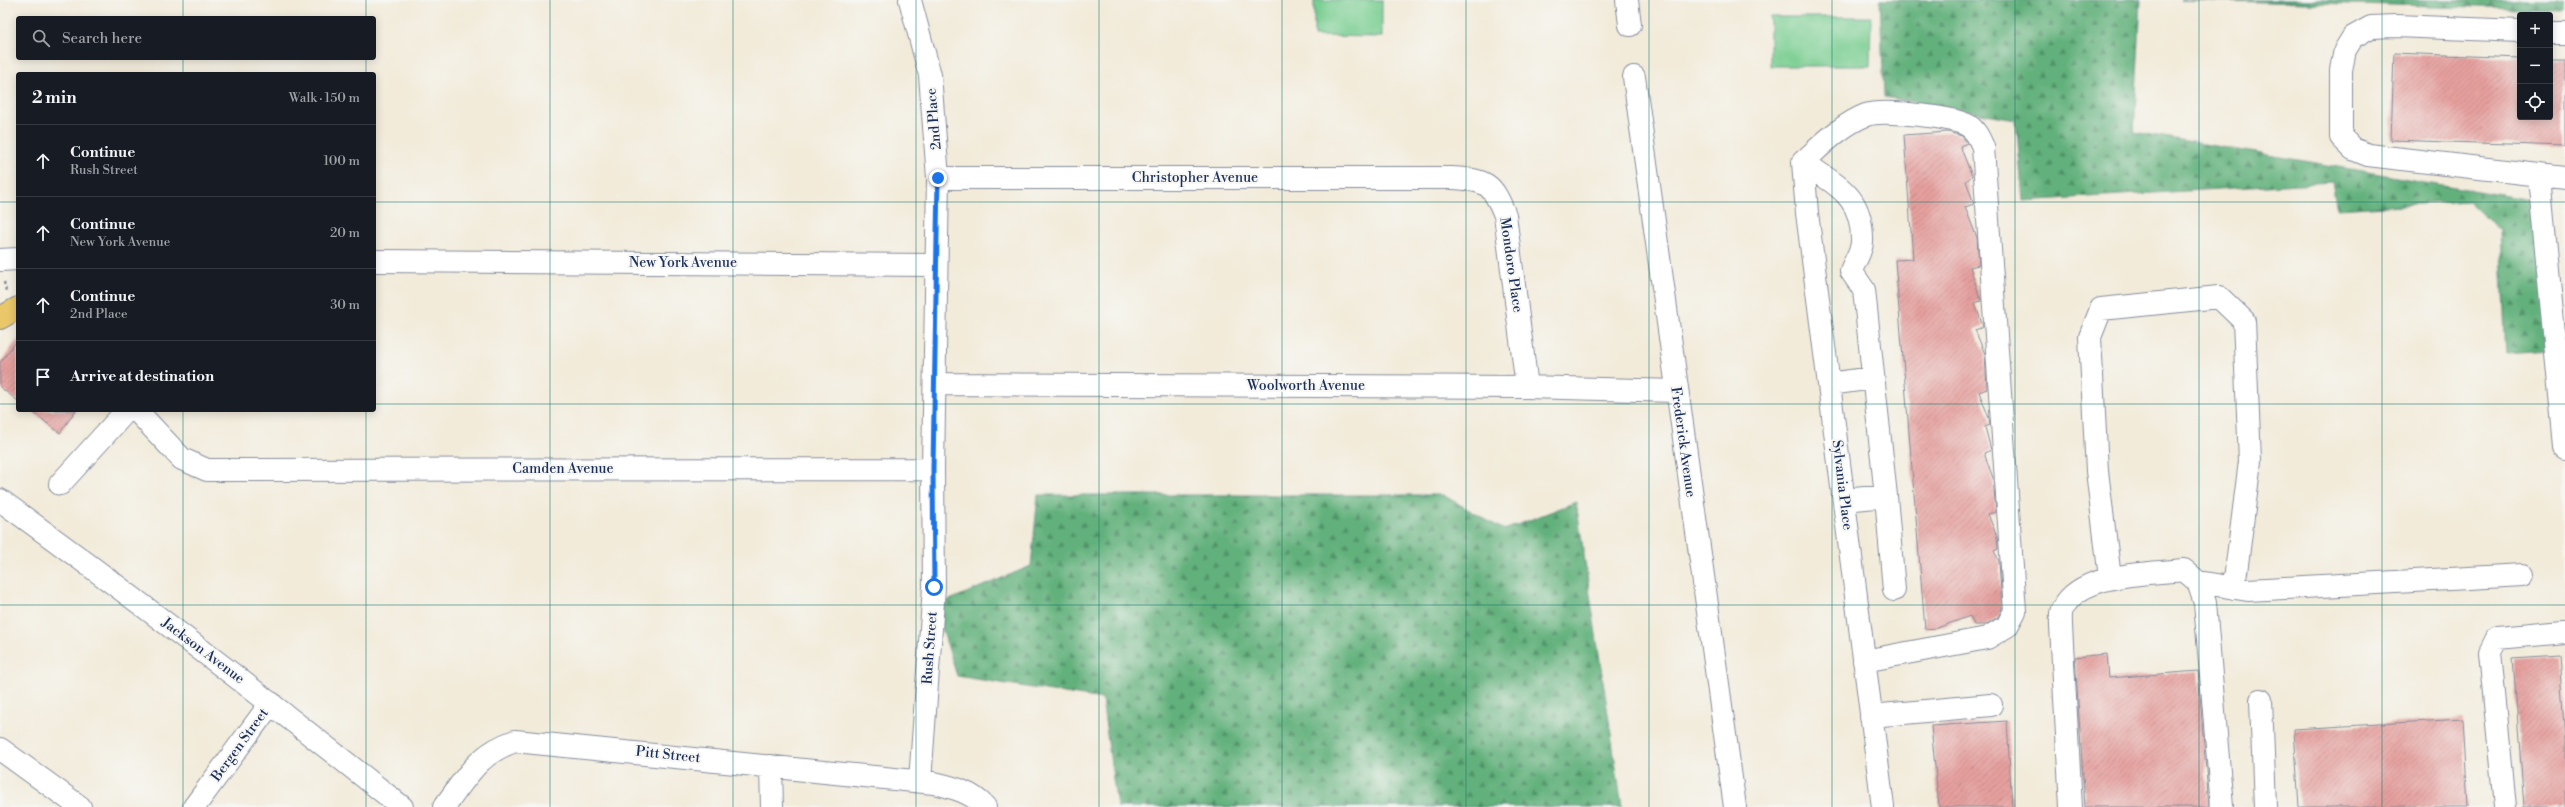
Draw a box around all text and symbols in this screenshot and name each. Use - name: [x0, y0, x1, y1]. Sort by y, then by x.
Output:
- map controls: [2517, 12, 2553, 120]
- button: +: [2517, 12, 2553, 48]
- search box: [16, 16, 376, 60]
- icon: search: [30, 27, 52, 49]
- text: Search here: [62, 29, 142, 48]
- button: −: [2517, 48, 2553, 84]
- button: locate: [2517, 84, 2553, 120]
- text: 2 min: [32, 87, 77, 109]
- street label: 2nd Place: [922, 87, 946, 151]
- text: Walk · 150 m: [289, 90, 360, 106]
- text: Continue: [70, 143, 135, 162]
- icon: ahead: [32, 150, 54, 172]
- text: 100 m: [324, 153, 360, 169]
- text: Rush Street: [70, 162, 138, 178]
- route end: [929, 169, 947, 187]
- street label: Christopher Avenue: [1132, 169, 1258, 187]
- text: Continue: [70, 215, 135, 234]
- street label: Mondoro Place: [1495, 216, 1527, 314]
- icon: ahead: [32, 222, 54, 244]
- text: 20 m: [330, 225, 360, 241]
- text: New York Avenue: [70, 234, 170, 250]
- street label: New York Avenue: [629, 254, 737, 272]
- text: Continue: [70, 287, 135, 306]
- icon: ahead: [32, 294, 54, 316]
- text: 30 m: [330, 297, 360, 313]
- text: 2nd Place: [70, 306, 128, 322]
- icon: arrive: [32, 366, 54, 388]
- text: Arrive at destination: [70, 367, 214, 386]
- street label: Woolworth Avenue: [1246, 377, 1365, 395]
- street label: Frederick Avenue: [1666, 386, 1700, 498]
- street label: Sylvania Place: [1828, 439, 1856, 531]
- street label: Camden Avenue: [512, 460, 614, 478]
- route start: [925, 578, 943, 596]
- street label: Rush Street: [918, 611, 942, 685]
- street label: Jackson Avenue: [157, 613, 248, 688]
- street label: Bergen Street: [207, 705, 273, 786]
- street label: Pitt Street: [635, 743, 701, 767]

